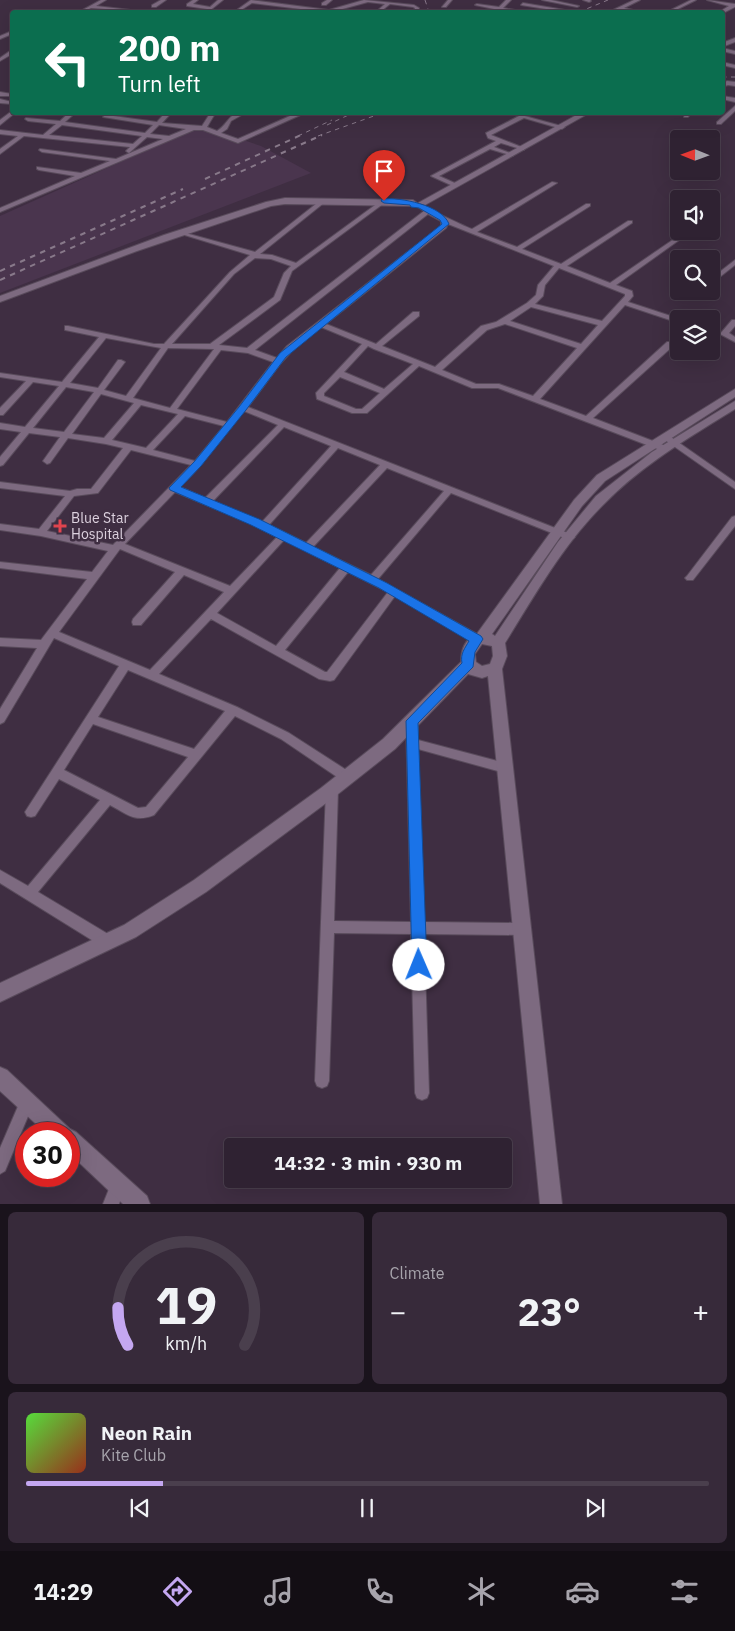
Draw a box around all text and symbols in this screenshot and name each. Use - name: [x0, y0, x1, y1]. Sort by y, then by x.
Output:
- text: 200 m: [118, 25, 221, 71]
- icon: left: [35, 30, 100, 95]
- text: Turn left: [118, 69, 201, 98]
- north arrow: [670, 130, 720, 180]
- map controls: [670, 130, 720, 360]
- pin: [363, 150, 405, 201]
- icon: arrive: [370, 157, 398, 185]
- button: sound: [670, 190, 720, 240]
- button: search: [670, 250, 720, 300]
- button: layers: [670, 310, 720, 360]
- place label: Blue Star Hospital: [71, 509, 129, 543]
- marker: Blue Star Hospital: [53, 519, 67, 533]
- position arrow: [392, 938, 444, 990]
- speed limit sign: 30: [15, 1122, 80, 1187]
- text: 14:32 · 3 min · 930 m: [274, 1151, 462, 1175]
- text: Climate: [390, 1263, 445, 1283]
- text: 19: [155, 1271, 217, 1338]
- text: 23°: [518, 1287, 581, 1336]
- text: −: [390, 1293, 406, 1330]
- text: +: [692, 1293, 709, 1330]
- text: km/h: [165, 1332, 207, 1355]
- text: Neon Rain: [101, 1421, 192, 1445]
- text: Kite Club: [101, 1445, 166, 1465]
- icon: previous: [126, 1494, 154, 1522]
- icon: pause: [353, 1494, 381, 1522]
- icon: next: [581, 1494, 609, 1522]
- icon: directions: [160, 1574, 195, 1609]
- icon: music: [261, 1574, 296, 1609]
- icon: phone: [362, 1574, 397, 1609]
- icon: climate: [464, 1574, 499, 1609]
- icon: car: [565, 1574, 600, 1609]
- icon: filters: [667, 1574, 702, 1609]
- text: 14:29: [33, 1577, 93, 1606]

